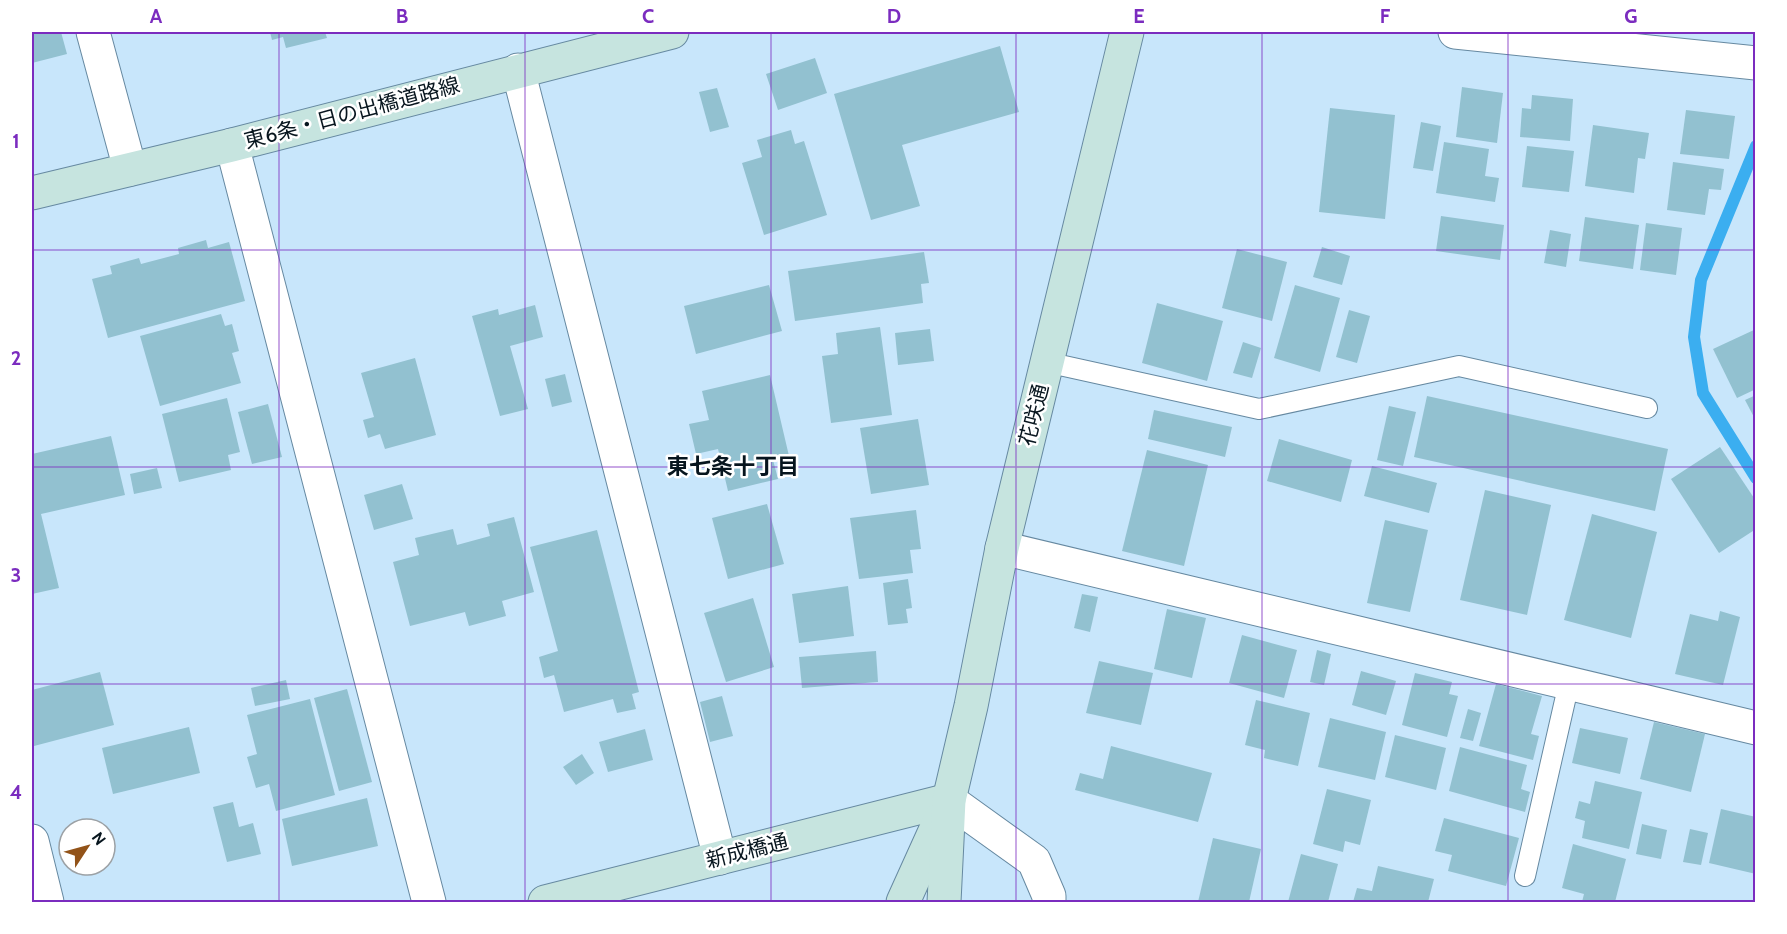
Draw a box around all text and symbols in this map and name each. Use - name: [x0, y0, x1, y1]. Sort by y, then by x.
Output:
- text: A: [150, 4, 163, 28]
- text: B: [396, 4, 408, 28]
- text: C: [642, 4, 654, 28]
- text: D: [887, 4, 901, 28]
- text: E: [1133, 4, 1145, 28]
- text: F: [1380, 4, 1391, 28]
- text: G: [1624, 4, 1638, 28]
- street label: 東6条・日の出橋道路線: [241, 72, 462, 153]
- text: 1: [12, 129, 20, 153]
- text: 2: [11, 346, 21, 370]
- street label: 花咲通: [1014, 381, 1053, 448]
- district label: 東七条十丁目: [667, 453, 799, 480]
- text: 3: [11, 563, 21, 587]
- text: 4: [10, 780, 22, 804]
- north arrow: [57, 817, 117, 877]
- text: N: [88, 828, 110, 849]
- street label: 新成橋通: [703, 828, 791, 873]

